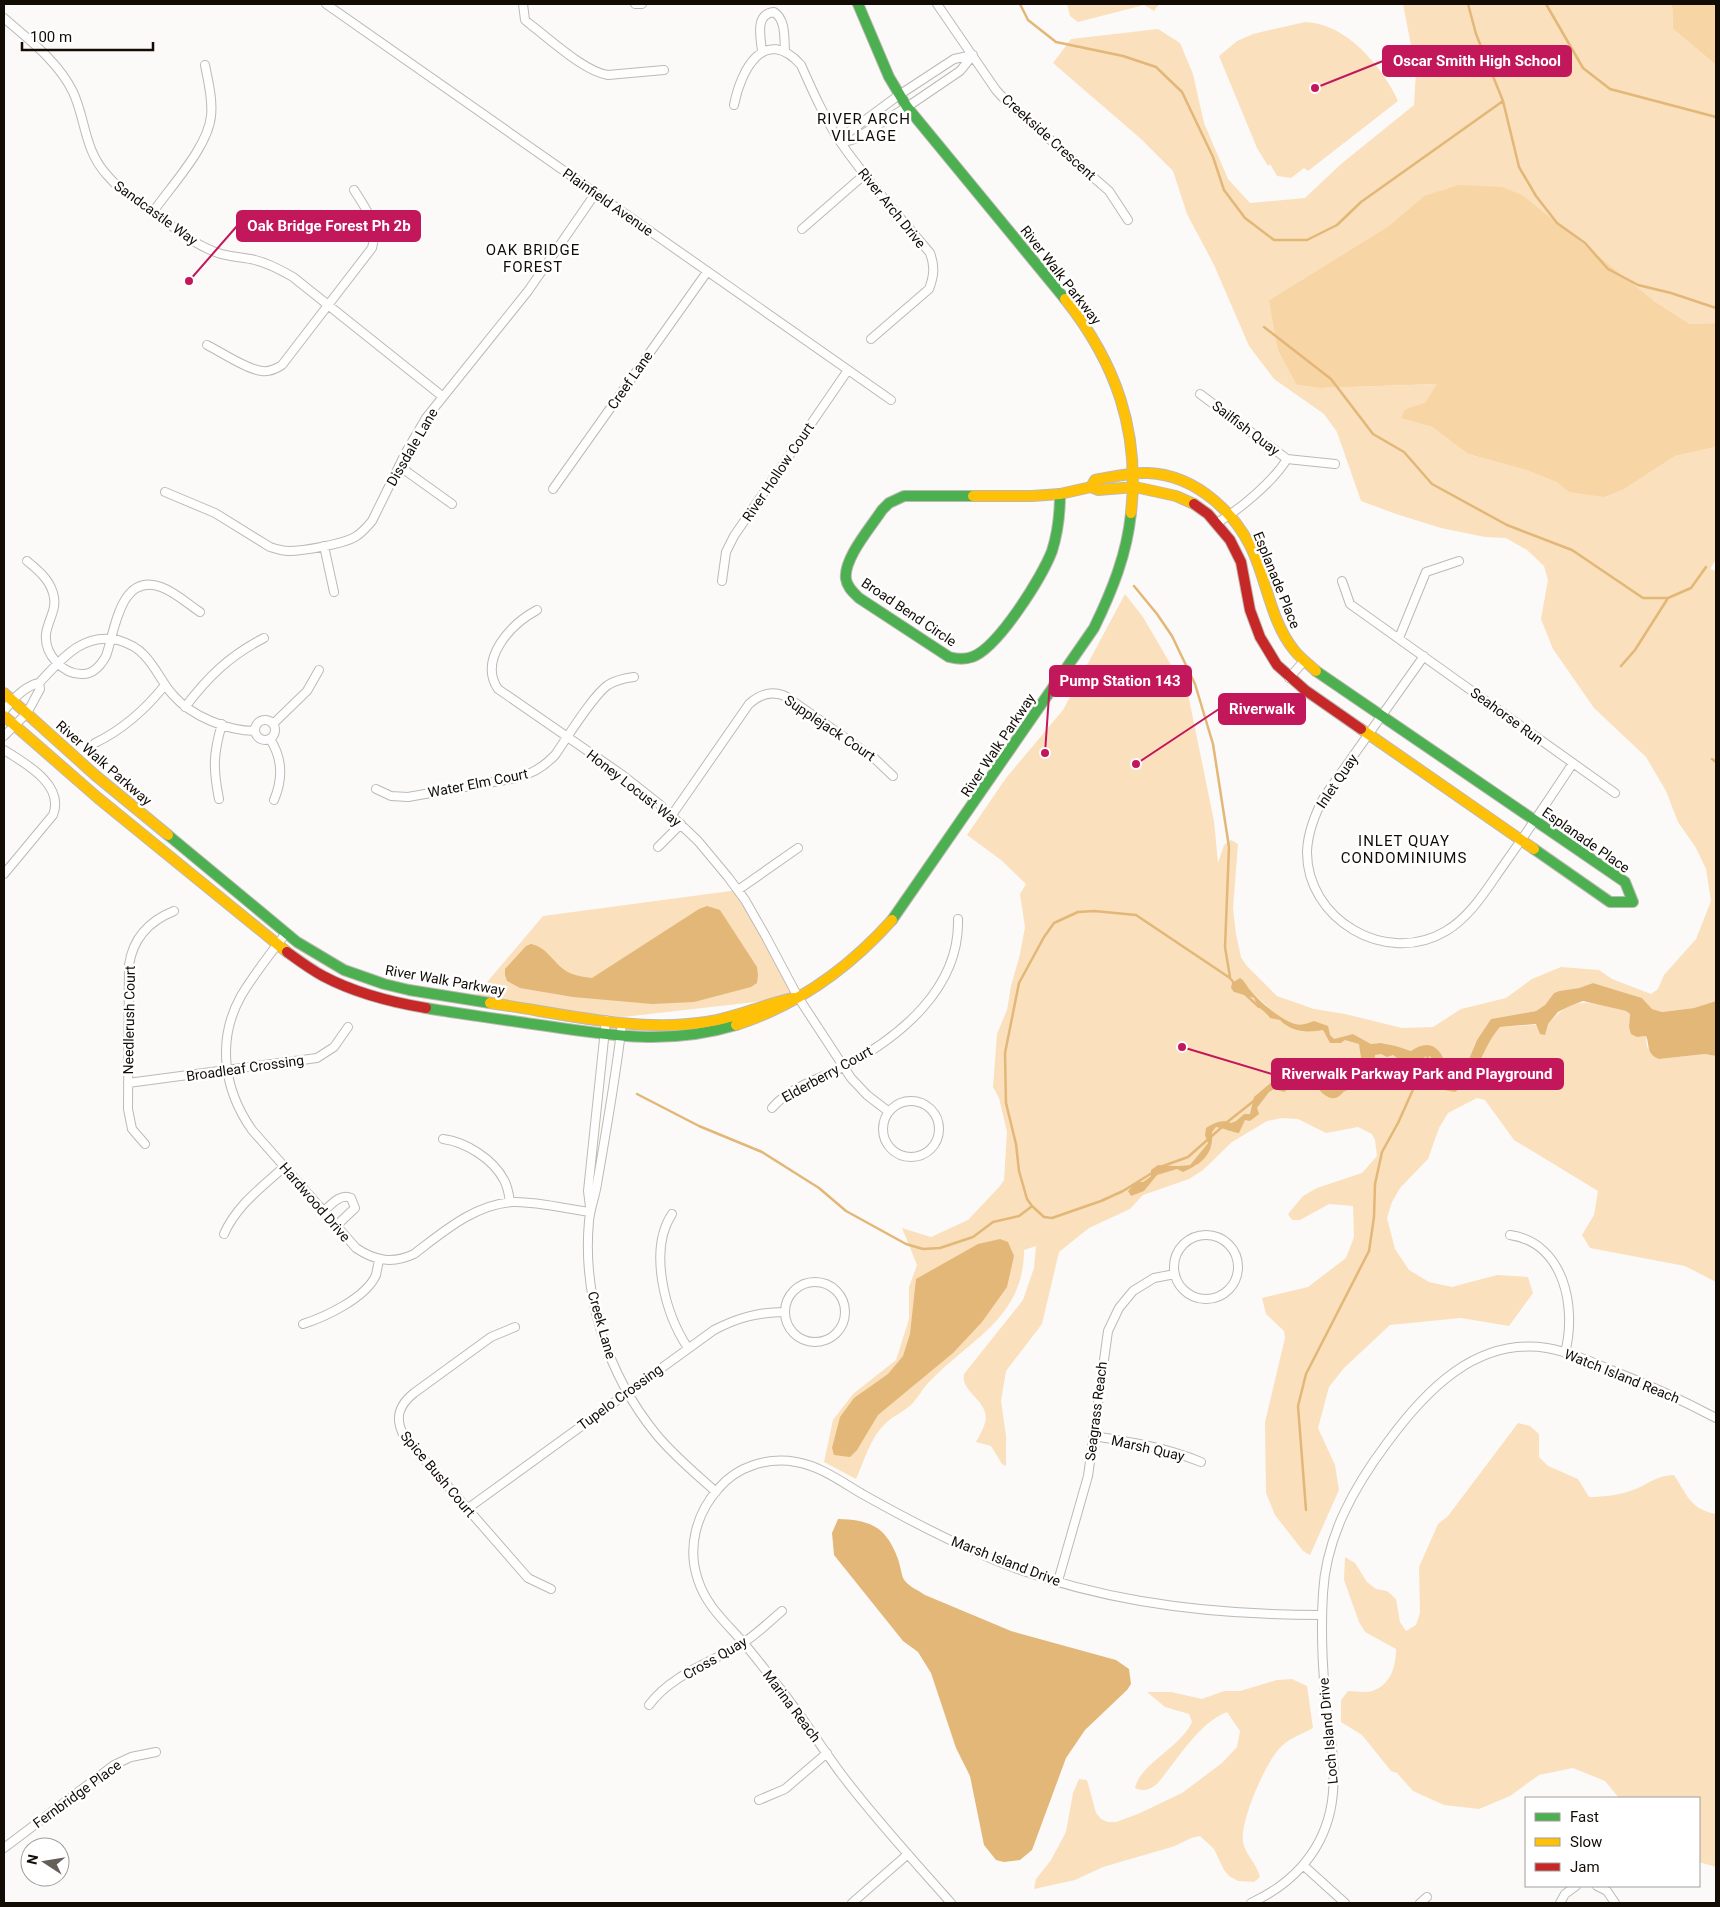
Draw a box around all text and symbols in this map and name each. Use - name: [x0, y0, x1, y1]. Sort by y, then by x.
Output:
- scale bar: [22, 20, 154, 52]
- text: 100 m: [30, 28, 72, 46]
- callout: Oscar Smith High School: [1383, 46, 1571, 76]
- text: Oscar Smith High School: [1393, 52, 1561, 70]
- street label: Creekside Crescent: [999, 91, 1099, 184]
- district label: RIVER ARCH VILLAGE: [817, 110, 911, 145]
- street label: Plainfield Avenue: [560, 165, 656, 239]
- street label: River Arch Drive: [855, 165, 929, 251]
- street label: Sandcastle Way: [111, 177, 201, 249]
- callout: Oak Bridge Forest Ph 2b: [237, 211, 420, 241]
- text: Oak Bridge Forest Ph 2b: [247, 217, 411, 235]
- street label: River Walk Parkway: [1017, 222, 1105, 328]
- district label: OAK BRIDGE FOREST: [486, 241, 580, 276]
- street label: Creef Lane: [604, 348, 656, 412]
- street label: Sailfish Quay: [1209, 397, 1283, 459]
- street label: Dissdale Lane: [383, 405, 441, 489]
- street label: River Hollow Court: [739, 419, 817, 524]
- street label: Esplanade Place: [1250, 529, 1304, 631]
- street label: Broad Bend Circle: [859, 574, 959, 650]
- callout: Pump Station 143: [1050, 666, 1191, 696]
- text: Pump Station 143: [1059, 672, 1181, 690]
- street label: Seahorse Run: [1468, 684, 1546, 748]
- street label: River Walk Parkway: [958, 690, 1039, 800]
- street label: Supplejack Court: [782, 692, 879, 764]
- callout: Riverwalk: [1219, 694, 1305, 724]
- text: Riverwalk: [1229, 700, 1296, 718]
- street label: River Walk Parkway: [53, 717, 155, 809]
- street label: Honey Locust Way: [584, 746, 685, 830]
- street label: Inlet Quay: [1313, 751, 1361, 811]
- street label: Water Elm Court: [427, 765, 530, 801]
- street label: Esplanade Place: [1539, 804, 1633, 876]
- district label: INLET QUAY CONDOMINIUMS: [1341, 832, 1467, 867]
- street label: River Walk Parkway: [384, 962, 506, 998]
- street label: Needlerush Court: [120, 965, 138, 1075]
- street label: Elderberry Court: [779, 1042, 875, 1105]
- street label: Broadleaf Crossing: [185, 1052, 305, 1084]
- callout: Riverwalk Parkway Park and Playground: [1272, 1059, 1563, 1089]
- text: Riverwalk Parkway Park and Playground: [1282, 1065, 1552, 1083]
- street label: Hardwood Drive: [276, 1159, 354, 1245]
- street label: Creek Lane: [585, 1289, 619, 1361]
- street label: Watch Island Reach: [1562, 1346, 1682, 1406]
- street label: Seagrass Reach: [1082, 1360, 1110, 1462]
- street label: Tupelo Crossing: [575, 1361, 665, 1433]
- street label: Spice Bush Court: [397, 1428, 479, 1520]
- street label: Marsh Quay: [1110, 1432, 1186, 1464]
- street label: Marsh Island Drive: [949, 1533, 1063, 1589]
- street label: Cross Quay: [680, 1633, 750, 1683]
- street label: Marina Reach: [760, 1667, 824, 1745]
- street label: Loch Island Drive: [1315, 1677, 1341, 1785]
- street label: Fernbridge Place: [30, 1757, 124, 1831]
- legend: [1525, 1797, 1700, 1887]
- text: Fast: [1570, 1808, 1599, 1826]
- text: Slow: [1570, 1833, 1602, 1851]
- north arrow: [20, 1837, 70, 1887]
- text: N: [23, 1853, 41, 1866]
- text: Jam: [1570, 1858, 1600, 1876]

